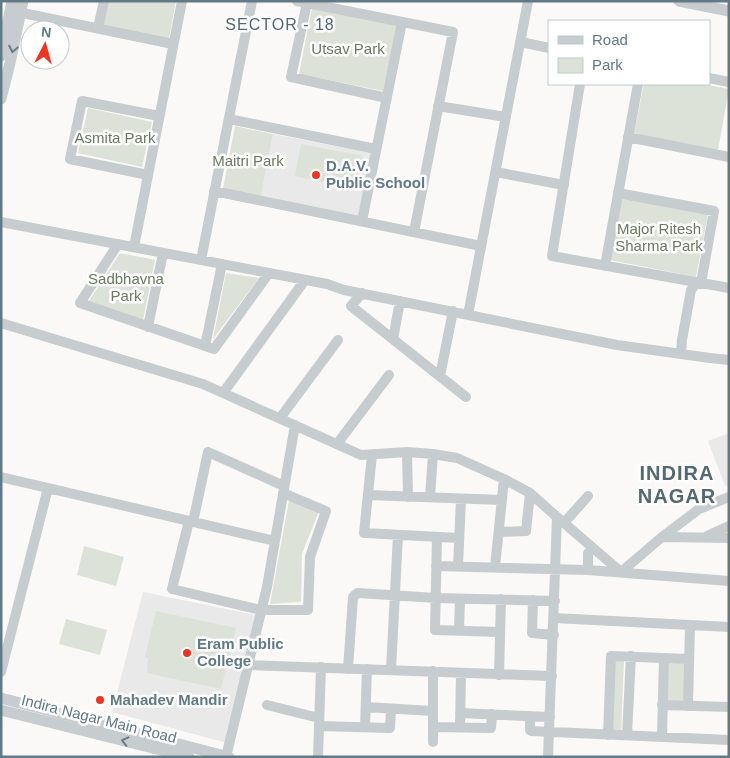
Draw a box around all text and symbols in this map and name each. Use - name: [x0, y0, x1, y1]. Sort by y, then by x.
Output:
- district label: SECTOR - 18: [225, 16, 335, 33]
- north arrow: [20, 20, 70, 70]
- legend: [548, 20, 710, 85]
- text: N: [40, 24, 52, 41]
- text: Road: [592, 31, 628, 48]
- park label: Utsav Park: [311, 40, 385, 57]
- one-way arrow: [8, 45, 19, 53]
- text: Park: [592, 56, 623, 73]
- park label: Asmita Park: [75, 129, 156, 146]
- park label: Maitri Park: [212, 152, 284, 169]
- place label: D.A.V. Public School: [326, 157, 425, 191]
- marker: D.A.V. Public School: [310, 169, 322, 181]
- park label: Major Ritesh Sharma Park: [615, 220, 703, 254]
- park label: Sadbhavna Park: [88, 270, 165, 304]
- district label: INDIRA NAGAR: [638, 462, 716, 507]
- place label: Eram Public College: [197, 635, 284, 669]
- marker: Eram Public College: [181, 647, 193, 659]
- street label: Indira Nagar Main Road: [20, 691, 178, 746]
- place label: Mahadev Mandir: [110, 691, 228, 708]
- marker: Mahadev Mandir: [94, 694, 106, 706]
- one-way arrow: [121, 736, 130, 747]

